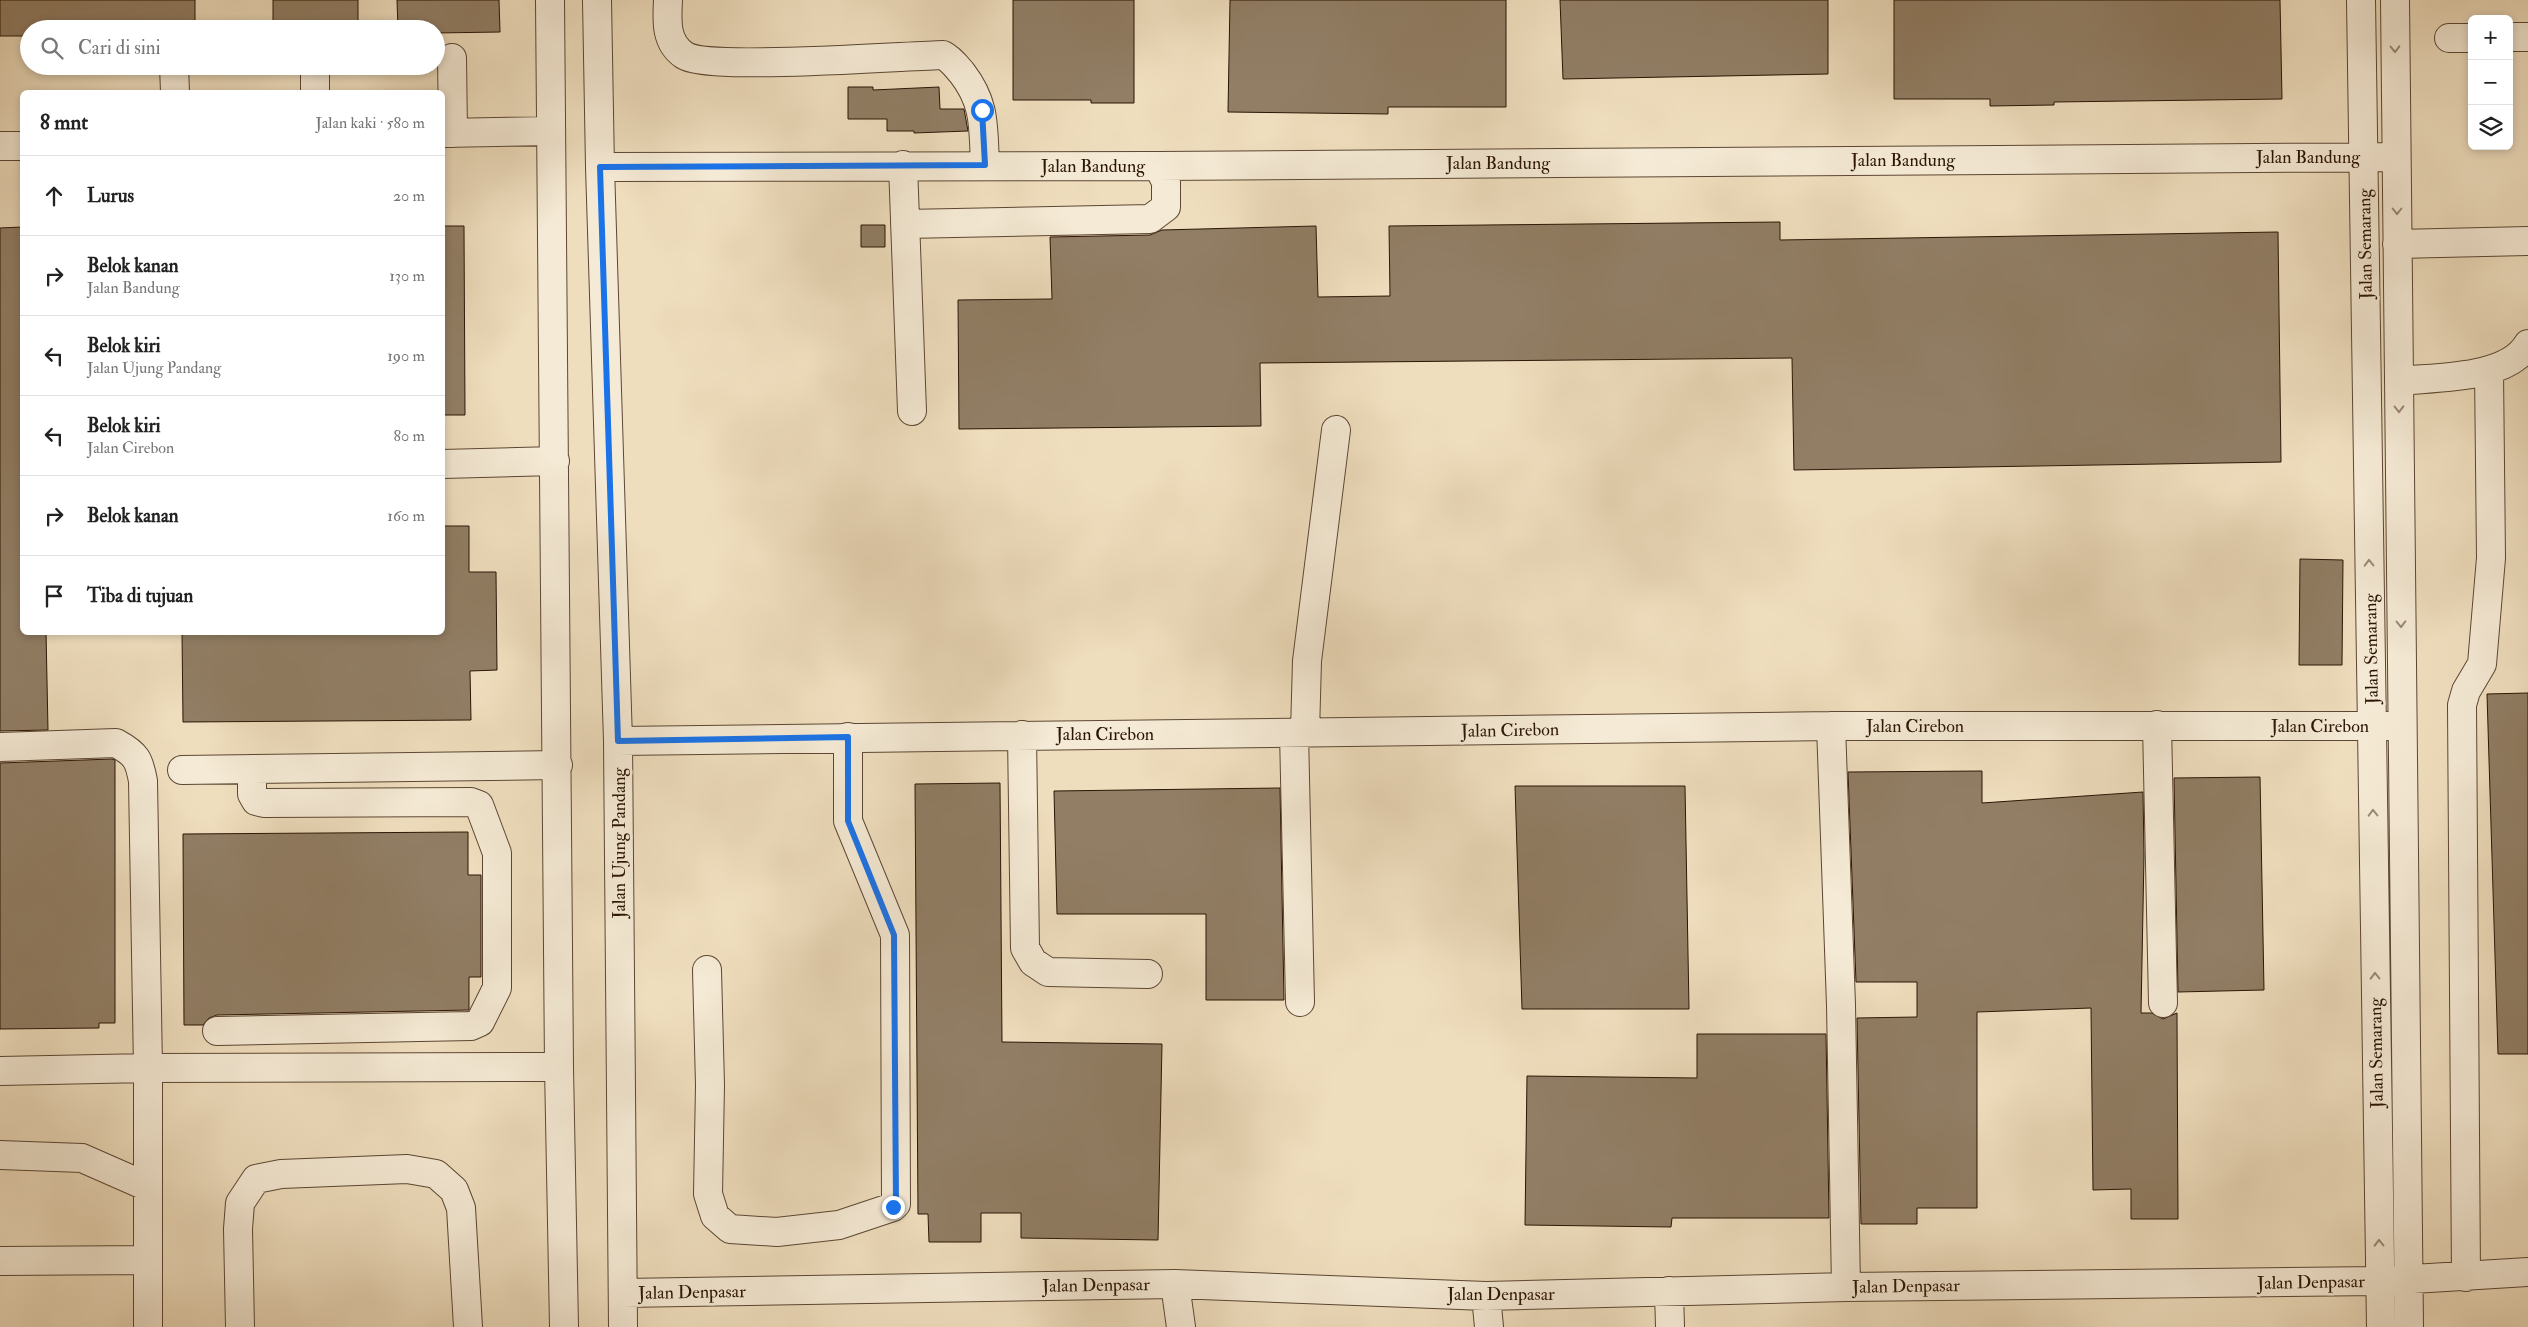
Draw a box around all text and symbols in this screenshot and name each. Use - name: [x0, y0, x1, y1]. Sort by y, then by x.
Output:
- map controls: [2468, 15, 2513, 150]
- button: +: [2468, 15, 2513, 60]
- search box: [20, 20, 445, 75]
- icon: search: [38, 34, 66, 62]
- text: Cari di sini: [78, 36, 161, 60]
- one-way arrow: [2390, 45, 2400, 53]
- button: −: [2468, 60, 2513, 105]
- route start: [971, 99, 994, 122]
- button: layers: [2468, 105, 2513, 150]
- text: 8 mnt: [40, 109, 88, 136]
- text: Jalan kaki · 580 m: [316, 113, 425, 133]
- street label: Jalan Bandung: [2255, 146, 2361, 169]
- street label: Jalan Bandung: [1850, 149, 1956, 172]
- street label: Jalan Bandung: [1445, 152, 1551, 175]
- street label: Jalan Bandung: [1040, 155, 1146, 178]
- icon: ahead: [40, 182, 68, 210]
- text: Lurus: [87, 184, 134, 208]
- text: 20 m: [393, 186, 425, 206]
- street label: Jalan Semarang: [2353, 187, 2378, 300]
- one-way arrow: [2392, 208, 2402, 215]
- text: Belok kanan: [87, 254, 178, 278]
- icon: right: [40, 262, 68, 290]
- text: 130 m: [389, 266, 425, 286]
- text: Jalan Bandung: [87, 278, 180, 298]
- text: Belok kiri: [87, 334, 161, 358]
- icon: left: [40, 342, 68, 370]
- text: 190 m: [387, 346, 425, 366]
- text: Jalan Ujung Pandang: [87, 358, 221, 378]
- one-way arrow: [2394, 405, 2404, 413]
- text: Belok kiri: [87, 414, 161, 438]
- icon: left: [40, 422, 68, 450]
- text: 80 m: [394, 426, 425, 446]
- text: Jalan Cirebon: [87, 438, 174, 458]
- icon: right: [40, 502, 68, 530]
- text: Belok kanan: [87, 504, 178, 528]
- text: 160 m: [387, 506, 425, 526]
- one-way arrow: [2364, 559, 2374, 567]
- icon: arrive: [40, 582, 68, 610]
- text: Tiba di tujuan: [87, 584, 193, 608]
- street label: Jalan Semarang: [2359, 592, 2384, 705]
- one-way arrow: [2396, 620, 2406, 628]
- street label: Jalan Cirebon: [1865, 715, 1964, 738]
- street label: Jalan Cirebon: [2270, 715, 2369, 738]
- street label: Jalan Cirebon: [1460, 718, 1559, 743]
- street label: Jalan Cirebon: [1055, 723, 1154, 746]
- street label: Jalan Ujung Pandang: [608, 766, 631, 919]
- one-way arrow: [2368, 809, 2378, 817]
- one-way arrow: [2370, 972, 2380, 980]
- street label: Jalan Semarang: [2364, 996, 2389, 1109]
- route end: [882, 1196, 905, 1219]
- one-way arrow: [2374, 1239, 2384, 1247]
- street label: Jalan Denpasar: [2256, 1270, 2365, 1295]
- street label: Jalan Denpasar: [1041, 1273, 1150, 1298]
- street label: Jalan Denpasar: [1851, 1274, 1960, 1299]
- street label: Jalan Denpasar: [637, 1280, 746, 1305]
- street label: Jalan Denpasar: [1446, 1283, 1555, 1306]

